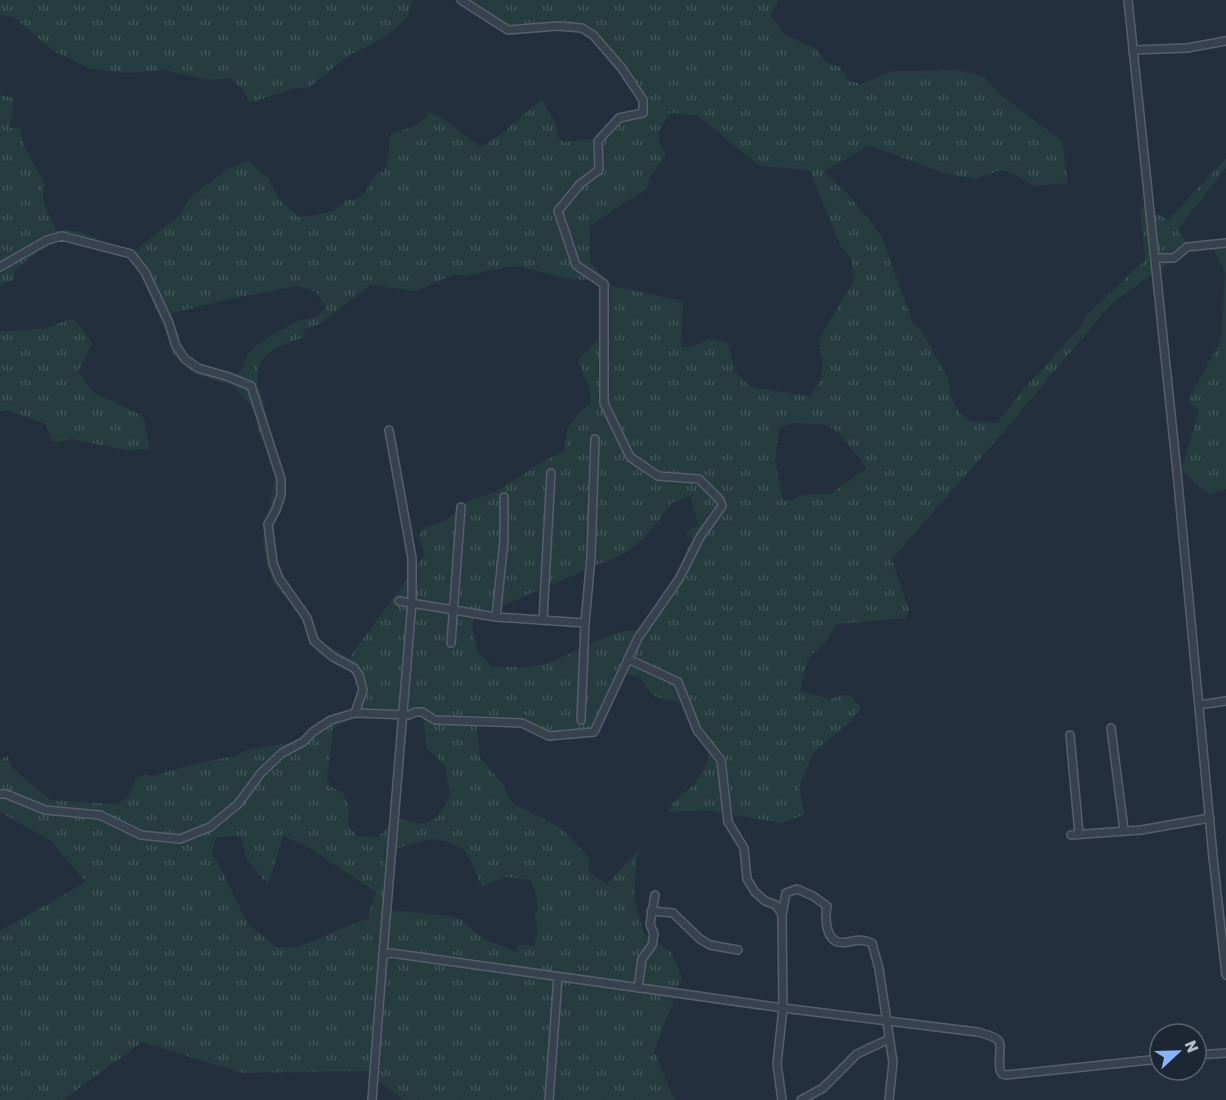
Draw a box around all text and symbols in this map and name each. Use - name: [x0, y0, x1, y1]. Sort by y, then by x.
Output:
- north arrow: [1148, 1022, 1208, 1082]
- text: N: [1180, 1038, 1202, 1055]

